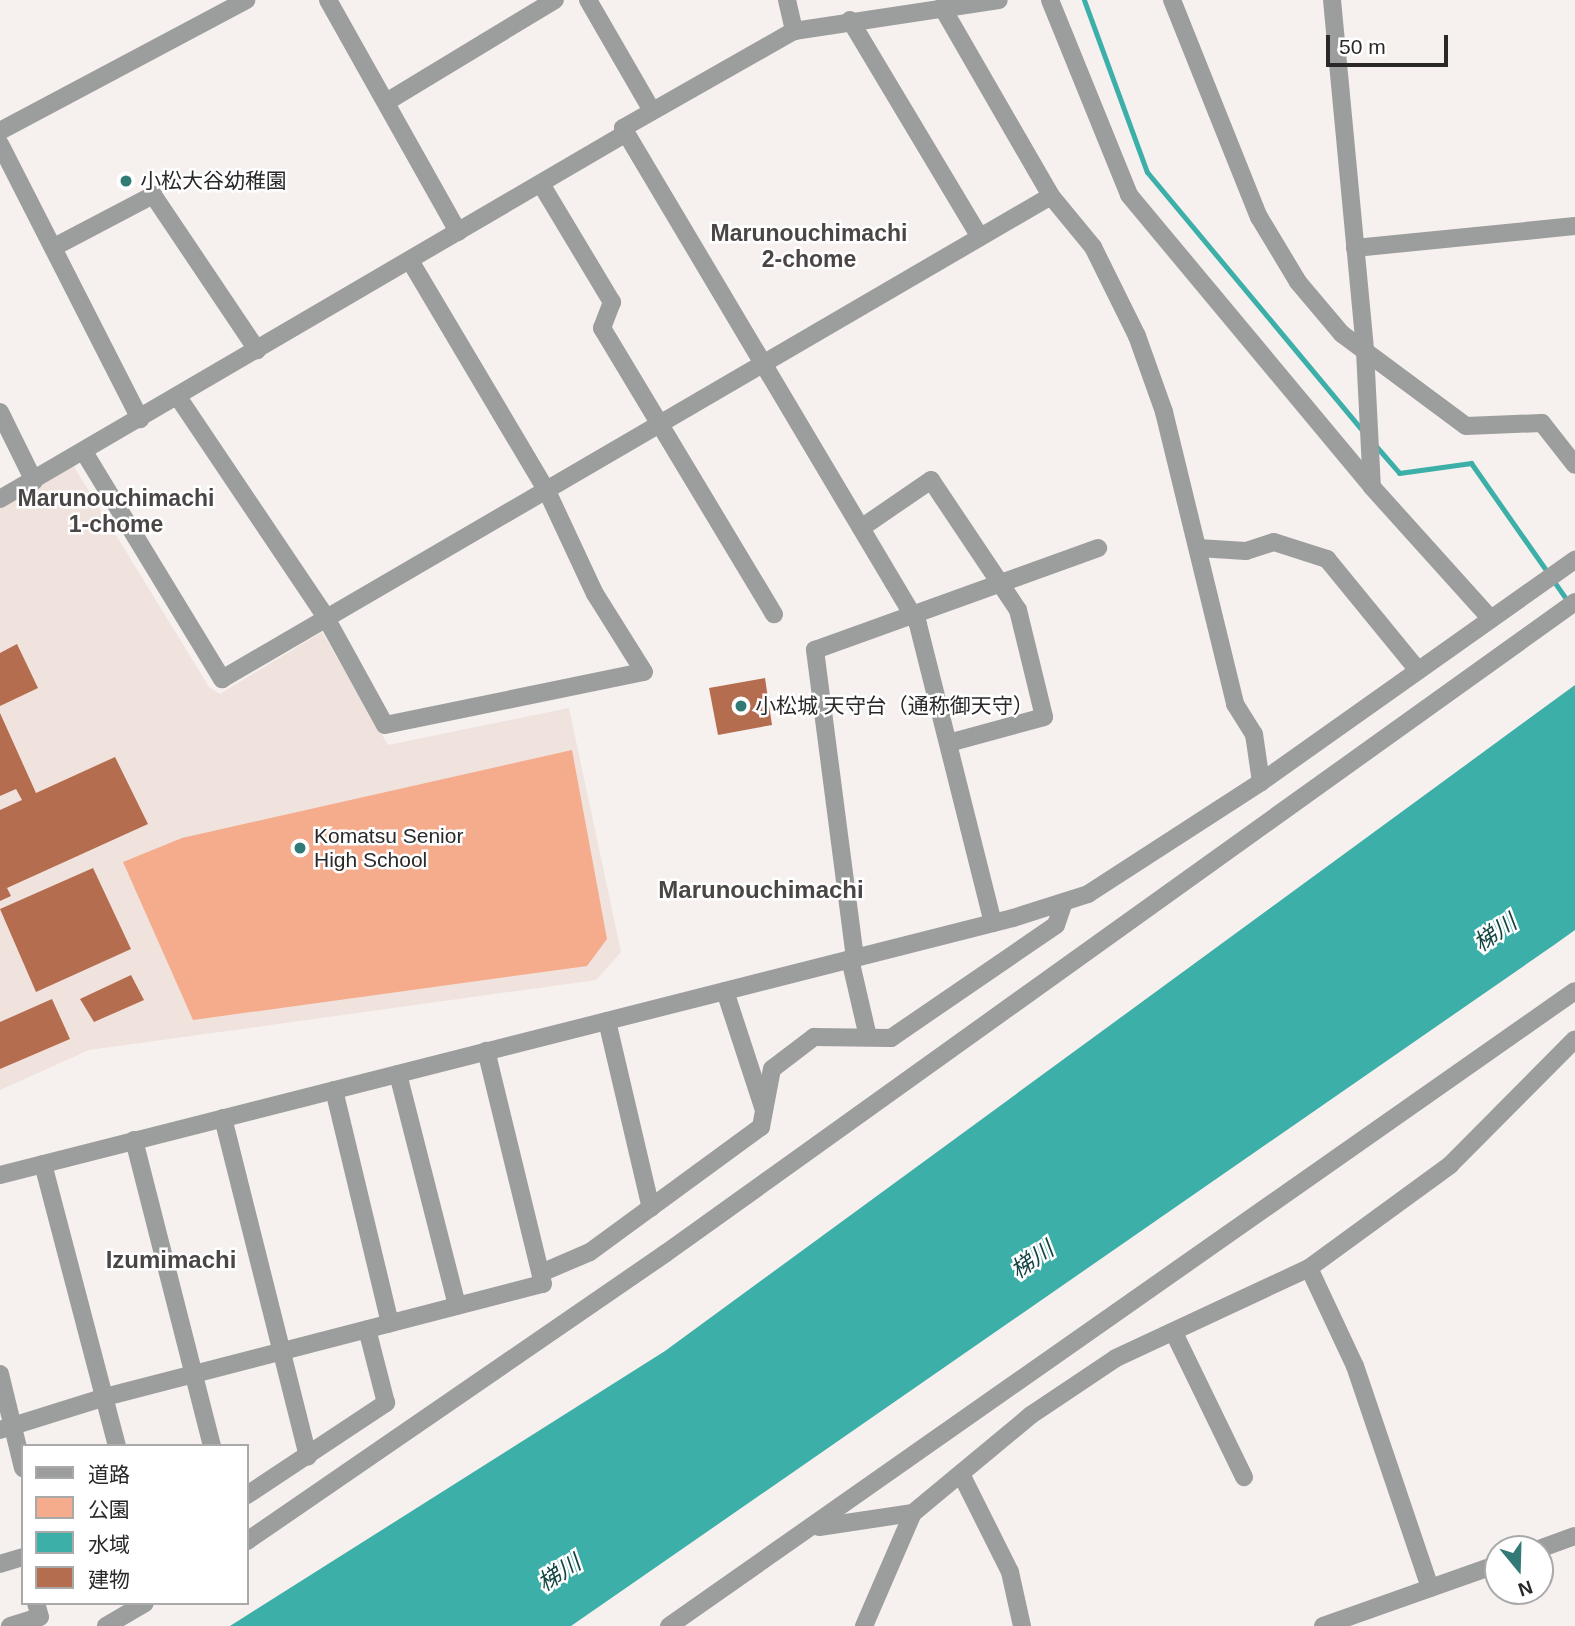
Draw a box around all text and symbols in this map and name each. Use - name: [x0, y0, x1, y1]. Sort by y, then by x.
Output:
- scale bar: [1330, 21, 1452, 65]
- text: 50 m: [1339, 35, 1386, 58]
- place label: 小松大谷幼稚園: [140, 168, 287, 194]
- marker: 小松大谷幼稚園: [118, 173, 134, 189]
- district label: Marunouchimachi 2-chome: [711, 219, 907, 273]
- district label: Marunouchimachi 1-chome: [18, 484, 214, 538]
- place label: 小松城 天守台（通称御天守）: [755, 693, 1034, 719]
- marker: 小松城 天守台（通称御天守）: [733, 698, 749, 714]
- place label: Komatsu Senior High School: [314, 823, 463, 873]
- marker: Komatsu Senior High School: [292, 840, 308, 856]
- district label: Marunouchimachi: [658, 876, 864, 904]
- water label: 梯川: [1468, 909, 1522, 957]
- water label: 梯川: [1005, 1236, 1059, 1284]
- district label: Izumimachi: [106, 1246, 236, 1274]
- legend: [21, 1444, 248, 1605]
- text: 道路: [88, 1463, 130, 1486]
- text: 公園: [88, 1498, 130, 1521]
- text: 水域: [88, 1533, 130, 1556]
- north arrow: [1484, 1535, 1554, 1605]
- water label: 梯川: [532, 1549, 586, 1597]
- text: 建物: [88, 1568, 130, 1591]
- text: N: [1515, 1576, 1535, 1601]

